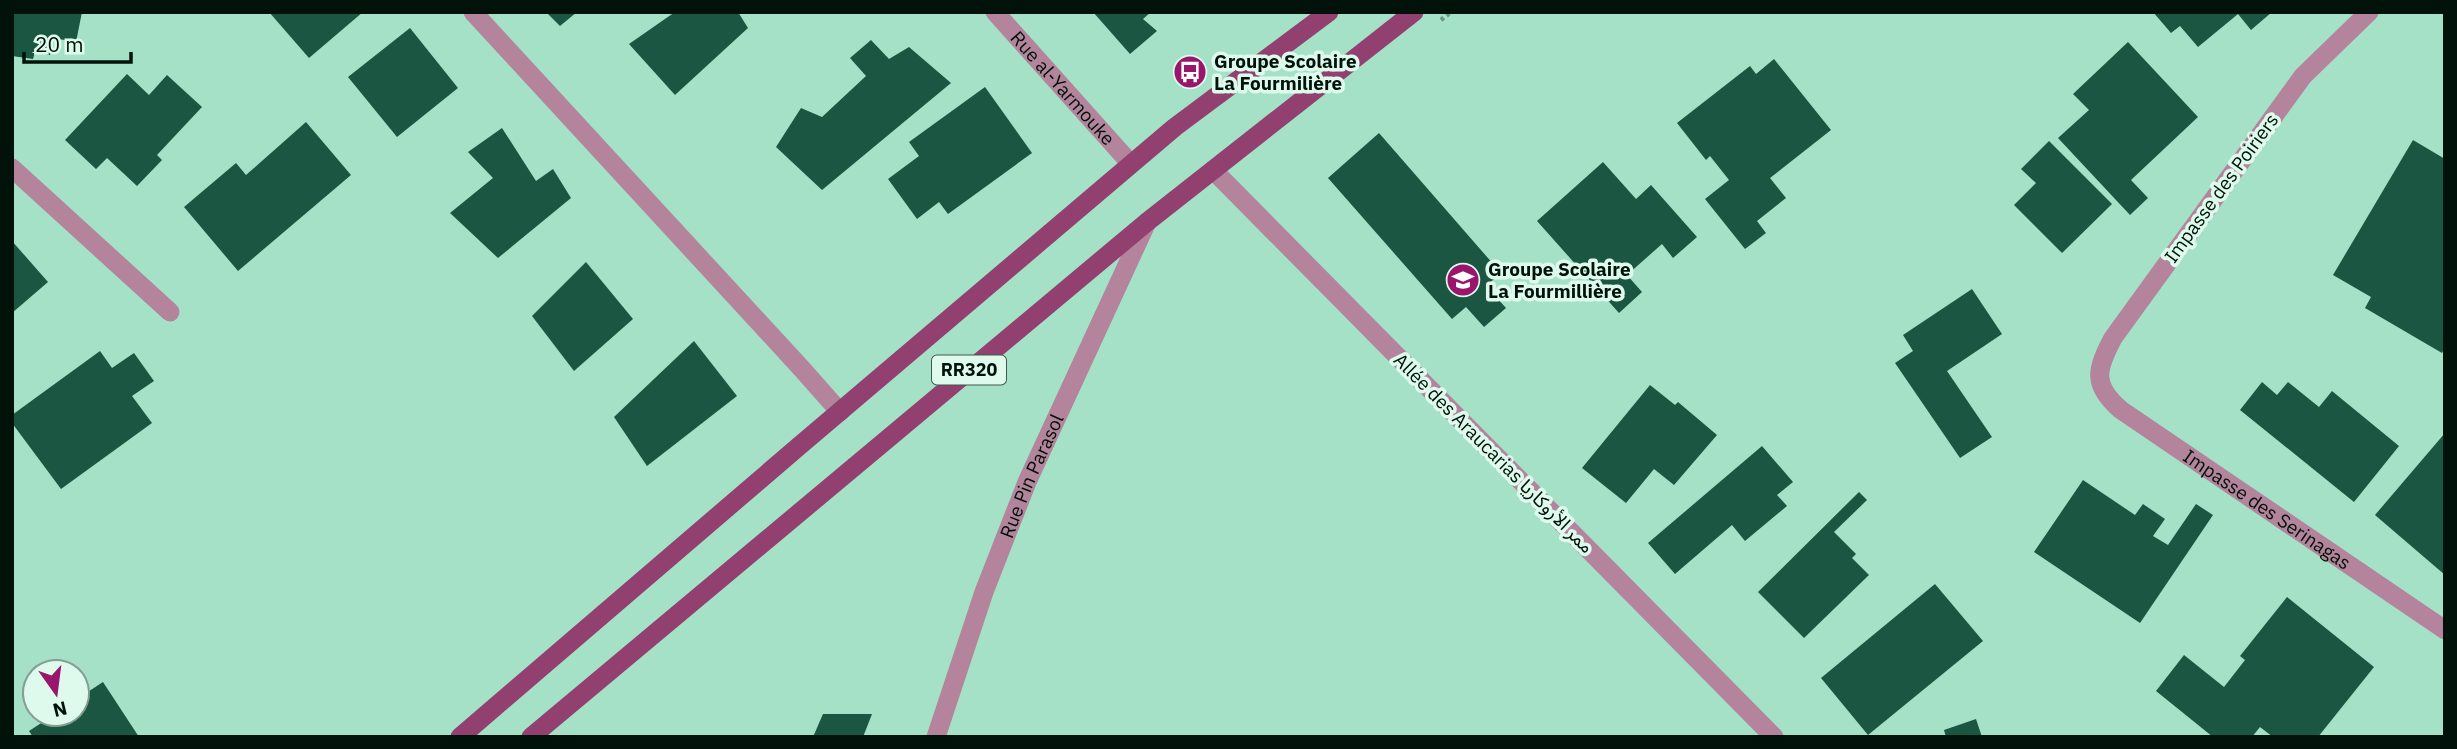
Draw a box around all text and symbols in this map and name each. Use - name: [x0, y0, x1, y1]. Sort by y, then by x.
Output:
- scale bar: [24, 21, 131, 65]
- street label: Rue al-Yarmouke: [1006, 26, 1120, 150]
- text: 20 m: [35, 30, 84, 58]
- place label: Groupe Scolaire La Fourmilière: [1214, 49, 1357, 95]
- bus stop icon: Groupe Scolaire La Fourmilière: [1171, 53, 1209, 91]
- street label: Impasse des Poiriers: [2159, 109, 2283, 267]
- place label: Groupe Scolaire La Fourmillière: [1488, 257, 1631, 303]
- school or university icon: Groupe Scolaire La Fourmillière: [1444, 261, 1482, 299]
- street label: Allée des Araucarias ممر الأروكاريا: [1389, 348, 1599, 558]
- road number: RR320: [932, 356, 1006, 384]
- street label: Rue Pin Parasol: [994, 410, 1069, 542]
- street label: Impasse des Serinagas: [2179, 444, 2355, 575]
- north arrow: [21, 658, 91, 728]
- text: N: [51, 696, 70, 723]

